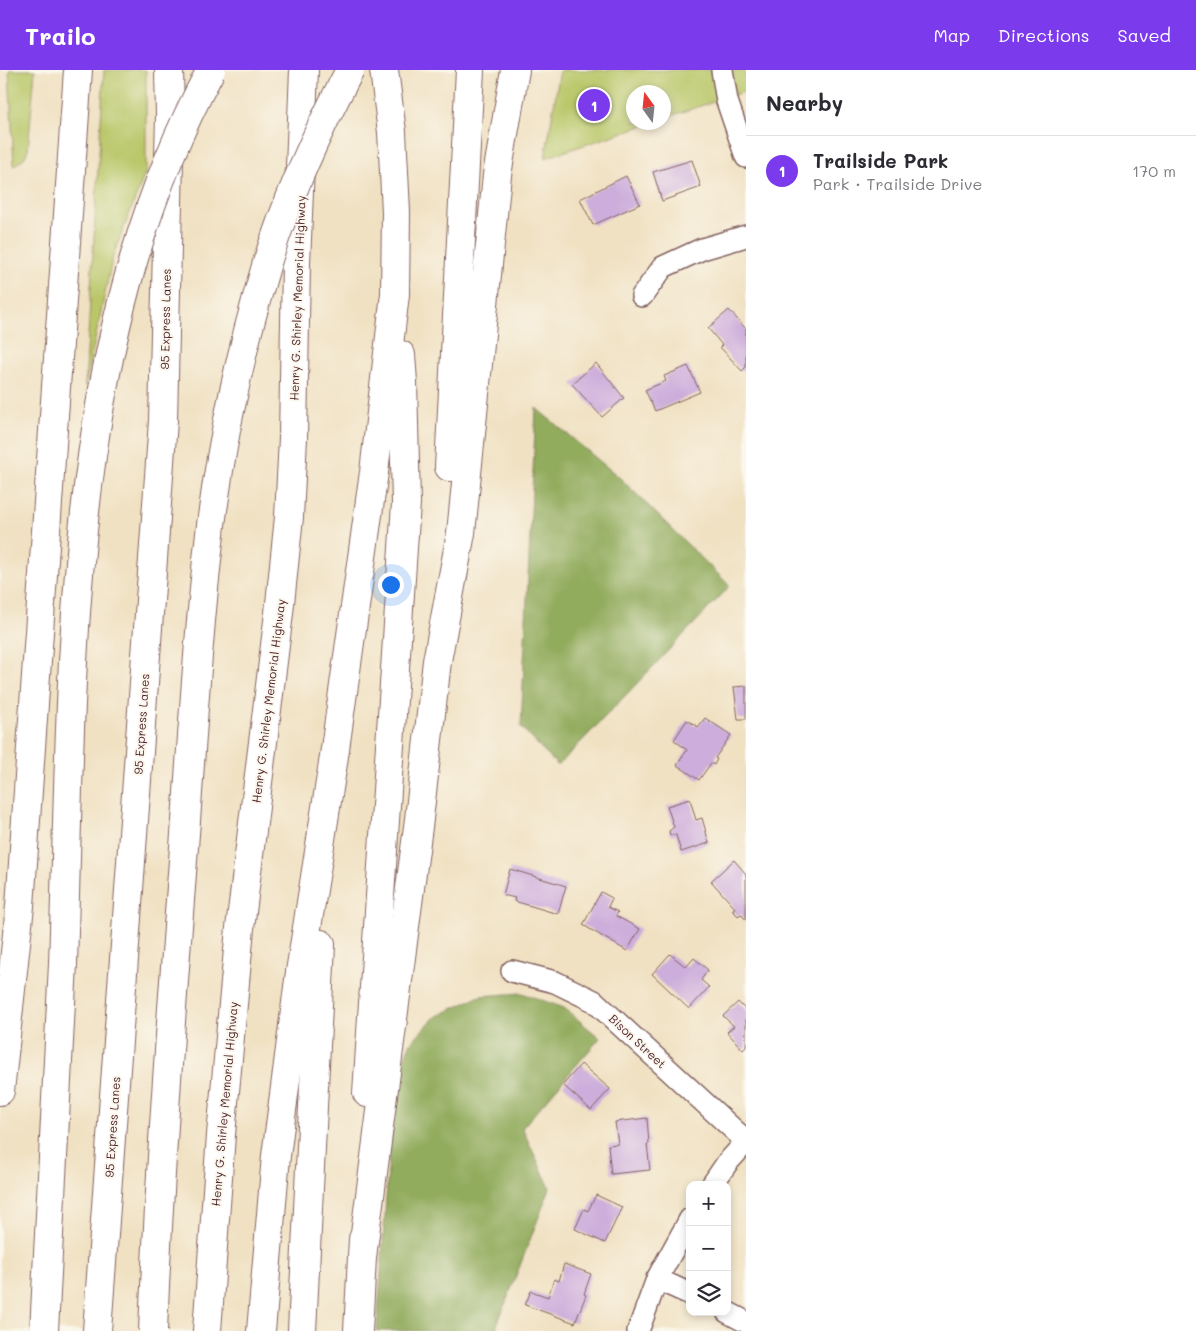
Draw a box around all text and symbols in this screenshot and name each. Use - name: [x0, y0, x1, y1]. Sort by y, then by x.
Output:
- text: Trailo: [25, 20, 96, 51]
- text: Map: [933, 23, 970, 47]
- text: Directions: [998, 23, 1090, 47]
- text: Saved: [1118, 23, 1171, 47]
- north arrow: [626, 85, 671, 130]
- pin: 1: [578, 86, 610, 124]
- text: Nearby: [766, 89, 843, 116]
- text: Trailside Park: [813, 148, 948, 173]
- text: 1: [778, 160, 786, 181]
- text: 170 m: [1132, 160, 1176, 181]
- text: Park · Trailside Drive: [813, 173, 982, 194]
- street label: Henry G. Shirley Memorial Highway: [285, 195, 309, 401]
- street label: 95 Express Lanes: [156, 268, 174, 370]
- your location: [378, 572, 404, 598]
- street label: Henry G. Shirley Memorial Highway: [248, 598, 288, 804]
- street label: 95 Express Lanes: [129, 673, 153, 775]
- street label: Henry G. Shirley Memorial Highway: [207, 1001, 241, 1207]
- street label: Bison Street: [606, 1010, 670, 1072]
- street label: 95 Express Lanes: [100, 1076, 124, 1178]
- map controls: [686, 1181, 731, 1316]
- button: +: [686, 1181, 731, 1226]
- button: −: [686, 1226, 731, 1271]
- button: layers: [686, 1271, 731, 1316]

